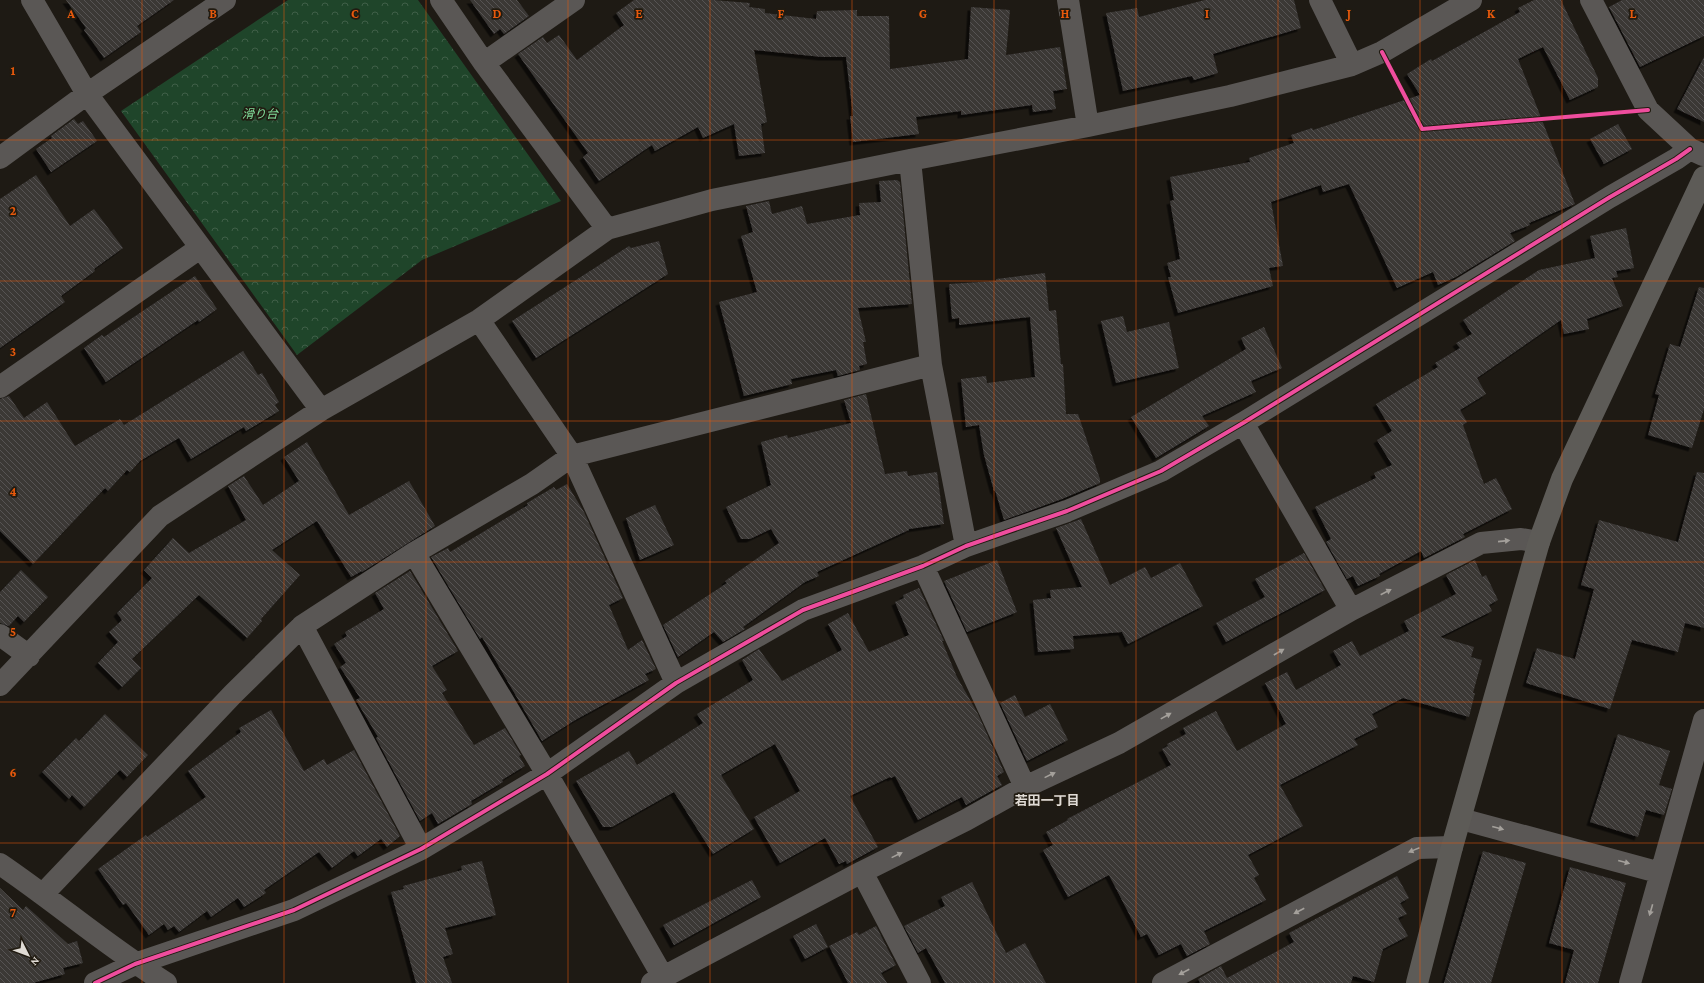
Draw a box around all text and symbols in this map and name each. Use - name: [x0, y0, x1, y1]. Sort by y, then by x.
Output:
- text: A: [66, 6, 75, 21]
- text: B: [209, 6, 217, 21]
- text: C: [351, 6, 359, 21]
- text: D: [493, 6, 502, 21]
- text: E: [635, 6, 643, 21]
- text: F: [778, 6, 785, 21]
- text: G: [919, 6, 927, 21]
- text: H: [1061, 6, 1070, 21]
- text: I: [1205, 6, 1209, 21]
- text: J: [1345, 6, 1351, 21]
- text: K: [1487, 6, 1496, 21]
- text: L: [1630, 6, 1637, 21]
- text: 1: [11, 63, 16, 78]
- park label: 滑り台: [242, 107, 279, 121]
- text: 2: [10, 203, 17, 218]
- text: 3: [10, 344, 16, 359]
- text: 4: [9, 484, 17, 499]
- one-way arrow: [1498, 538, 1510, 544]
- one-way arrow: [1380, 589, 1392, 596]
- text: 5: [10, 624, 16, 639]
- one-way arrow: [1273, 649, 1285, 656]
- one-way arrow: [1160, 713, 1172, 720]
- text: 6: [9, 765, 17, 780]
- one-way arrow: [1044, 772, 1056, 778]
- district label: 若田一丁目: [1014, 793, 1080, 808]
- one-way arrow: [1493, 825, 1505, 831]
- one-way arrow: [1408, 847, 1420, 854]
- one-way arrow: [892, 851, 903, 858]
- one-way arrow: [1618, 860, 1630, 866]
- one-way arrow: [1647, 904, 1653, 916]
- text: 7: [10, 905, 16, 920]
- one-way arrow: [1293, 907, 1305, 914]
- north arrow: [8, 935, 48, 975]
- text: N: [28, 955, 42, 969]
- one-way arrow: [1178, 968, 1190, 975]

